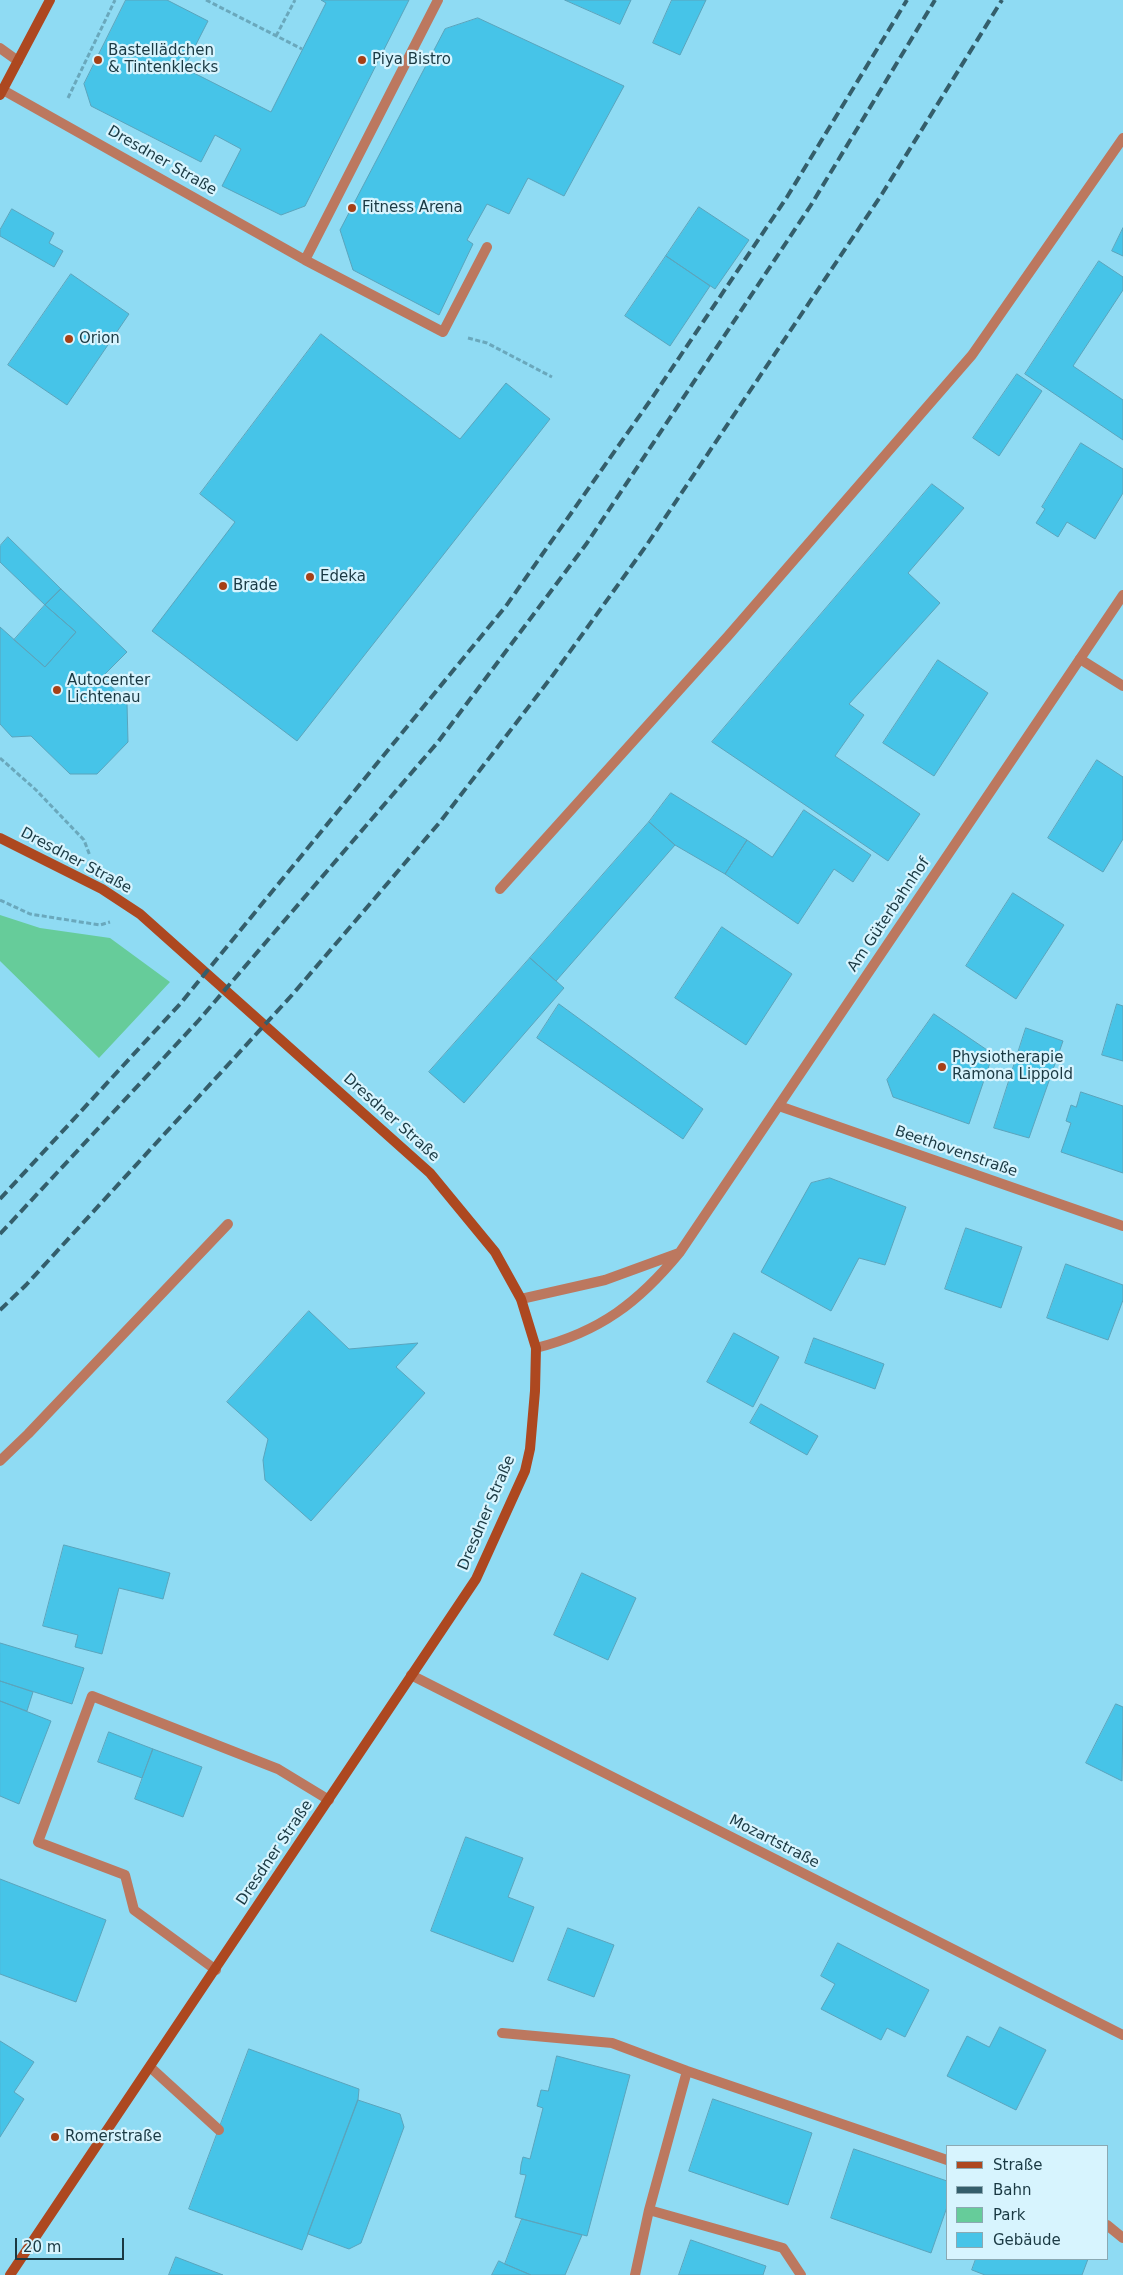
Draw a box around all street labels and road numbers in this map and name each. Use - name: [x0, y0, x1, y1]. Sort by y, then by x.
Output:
- street label: Dresdner Straße: [104, 122, 220, 200]
- street label: Dresdner Straße: [17, 824, 135, 898]
- street label: Am Güterbahnhof: [844, 855, 934, 975]
- street label: Dresdner Straße: [339, 1070, 443, 1166]
- street label: Beethovenstraße: [892, 1123, 1020, 1181]
- street label: Dresdner Straße: [455, 1453, 519, 1573]
- street label: Dresdner Straße: [233, 1797, 317, 1909]
- street label: Mozartstraße: [726, 1812, 822, 1872]

